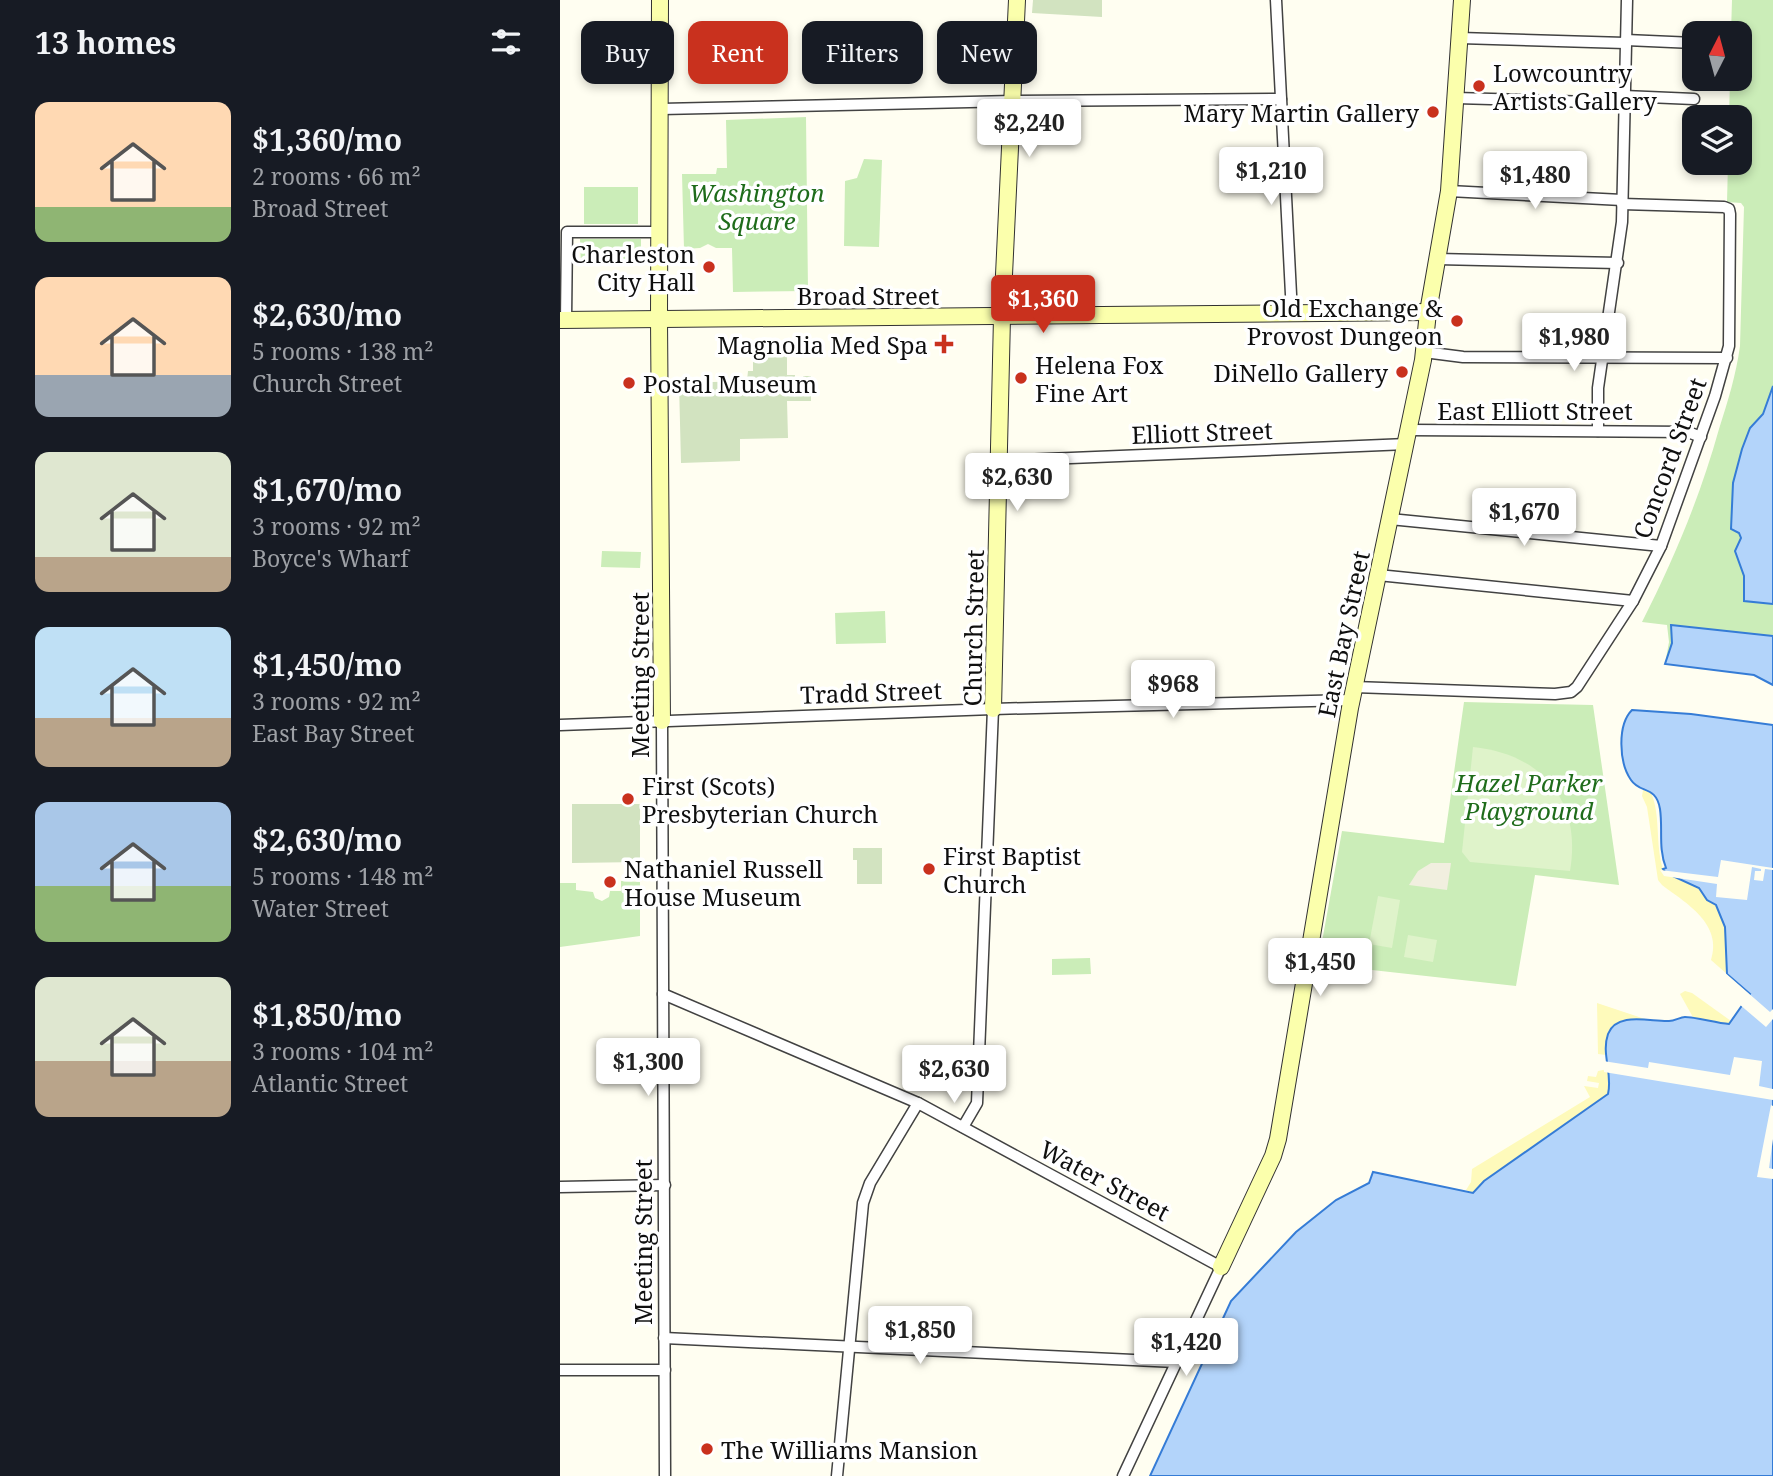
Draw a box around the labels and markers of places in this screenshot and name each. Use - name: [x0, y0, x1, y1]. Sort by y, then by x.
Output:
- place label: Lowcountry Artists Gallery: [1493, 56, 1657, 117]
- marker: Lowcountry Artists Gallery: [1471, 78, 1487, 94]
- place label: Mary Martin Gallery: [1183, 96, 1419, 129]
- pin: $2,240: [972, 100, 1086, 159]
- marker: Mary Martin Gallery: [1425, 104, 1441, 120]
- pin: $1,210: [1214, 148, 1328, 207]
- pin: $1,480: [1478, 152, 1592, 211]
- place label: Charleston City Hall: [571, 237, 696, 298]
- marker: Charleston City Hall: [701, 259, 717, 275]
- pin: $1,360: [986, 276, 1100, 335]
- place label: Old Exchange & Provost Dungeon: [1247, 291, 1443, 352]
- marker: Old Exchange & Provost Dungeon: [1449, 313, 1465, 329]
- pin: $1,980: [1517, 314, 1631, 373]
- place label: Magnolia Med Spa: [717, 328, 928, 361]
- marker: Magnolia Med Spa: [934, 334, 954, 354]
- place label: Helena Fox Fine Art: [1035, 348, 1163, 409]
- place label: DiNello Gallery: [1214, 356, 1388, 389]
- marker: DiNello Gallery: [1394, 364, 1410, 380]
- place label: Postal Museum: [643, 367, 817, 400]
- marker: Helena Fox Fine Art: [1013, 370, 1029, 386]
- marker: Postal Museum: [621, 375, 637, 391]
- pin: $2,630: [960, 454, 1074, 513]
- pin: $1,670: [1467, 489, 1581, 548]
- pin: $968: [1132, 660, 1214, 720]
- place label: First (Scots) Presbyterian Church: [642, 769, 878, 830]
- marker: First (Scots) Presbyterian Church: [620, 791, 636, 807]
- place label: First Baptist Church: [943, 839, 1081, 900]
- place label: Nathaniel Russell House Museum: [624, 852, 824, 913]
- marker: First Baptist Church: [921, 861, 937, 877]
- marker: Nathaniel Russell House Museum: [602, 874, 618, 890]
- pin: $1,450: [1263, 939, 1377, 998]
- pin: $1,300: [591, 1038, 705, 1098]
- pin: $2,630: [897, 1046, 1011, 1105]
- pin: $1,850: [863, 1306, 977, 1366]
- pin: $1,420: [1129, 1318, 1243, 1378]
- place label: The Williams Mansion: [721, 1433, 978, 1466]
- marker: The Williams Mansion: [699, 1441, 715, 1457]

